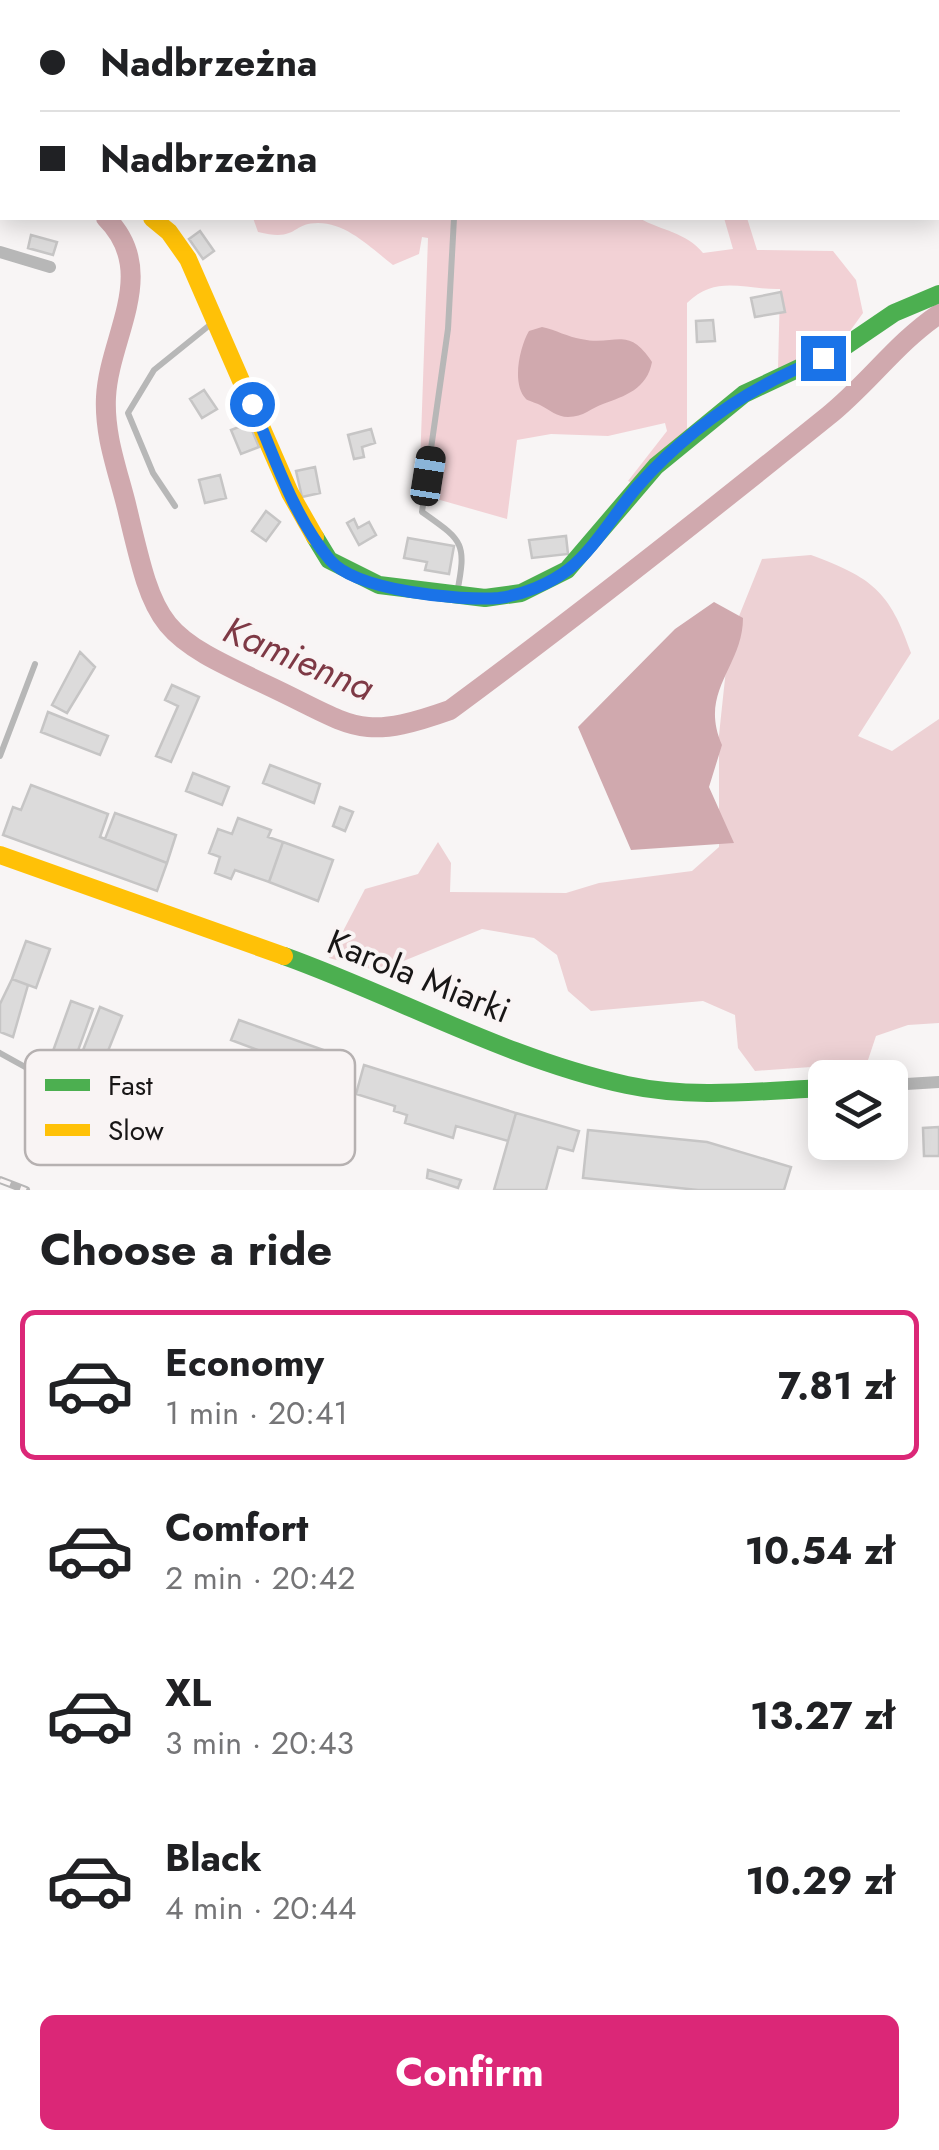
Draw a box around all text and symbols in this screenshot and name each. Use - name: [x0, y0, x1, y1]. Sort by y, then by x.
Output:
- text: Nadbrzeżna: [100, 35, 318, 90]
- text: Nadbrzeżna: [100, 131, 318, 186]
- route end: [801, 336, 846, 381]
- route start: [230, 382, 275, 427]
- car: [408, 444, 448, 508]
- water label: Kamienna: [215, 602, 383, 714]
- street label: Karola Miarki: [320, 917, 518, 1035]
- legend: [25, 1050, 355, 1165]
- map controls: [808, 1060, 908, 1160]
- button: layers: [808, 1060, 908, 1160]
- text: Fast: [108, 1065, 153, 1106]
- text: Slow: [108, 1110, 164, 1151]
- text: Choose a ride: [40, 1217, 332, 1282]
- text: Economy: [165, 1335, 324, 1390]
- icon: car: [45, 1340, 135, 1430]
- text: 7.81 zł: [778, 1358, 894, 1413]
- text: 1 min · 20:41: [165, 1390, 348, 1436]
- text: Comfort: [165, 1500, 308, 1555]
- icon: car: [45, 1505, 135, 1595]
- text: 10.54 zł: [745, 1523, 894, 1578]
- text: 2 min · 20:42: [165, 1555, 356, 1601]
- text: XL: [165, 1665, 211, 1720]
- icon: car: [45, 1670, 135, 1760]
- text: 13.27 zł: [750, 1688, 894, 1743]
- text: 3 min · 20:43: [165, 1720, 354, 1766]
- text: Black: [165, 1830, 262, 1885]
- icon: car: [45, 1835, 135, 1925]
- text: 10.29 zł: [745, 1853, 894, 1908]
- text: 4 min · 20:44: [165, 1885, 356, 1931]
- button: Confirm: [40, 2015, 899, 2130]

